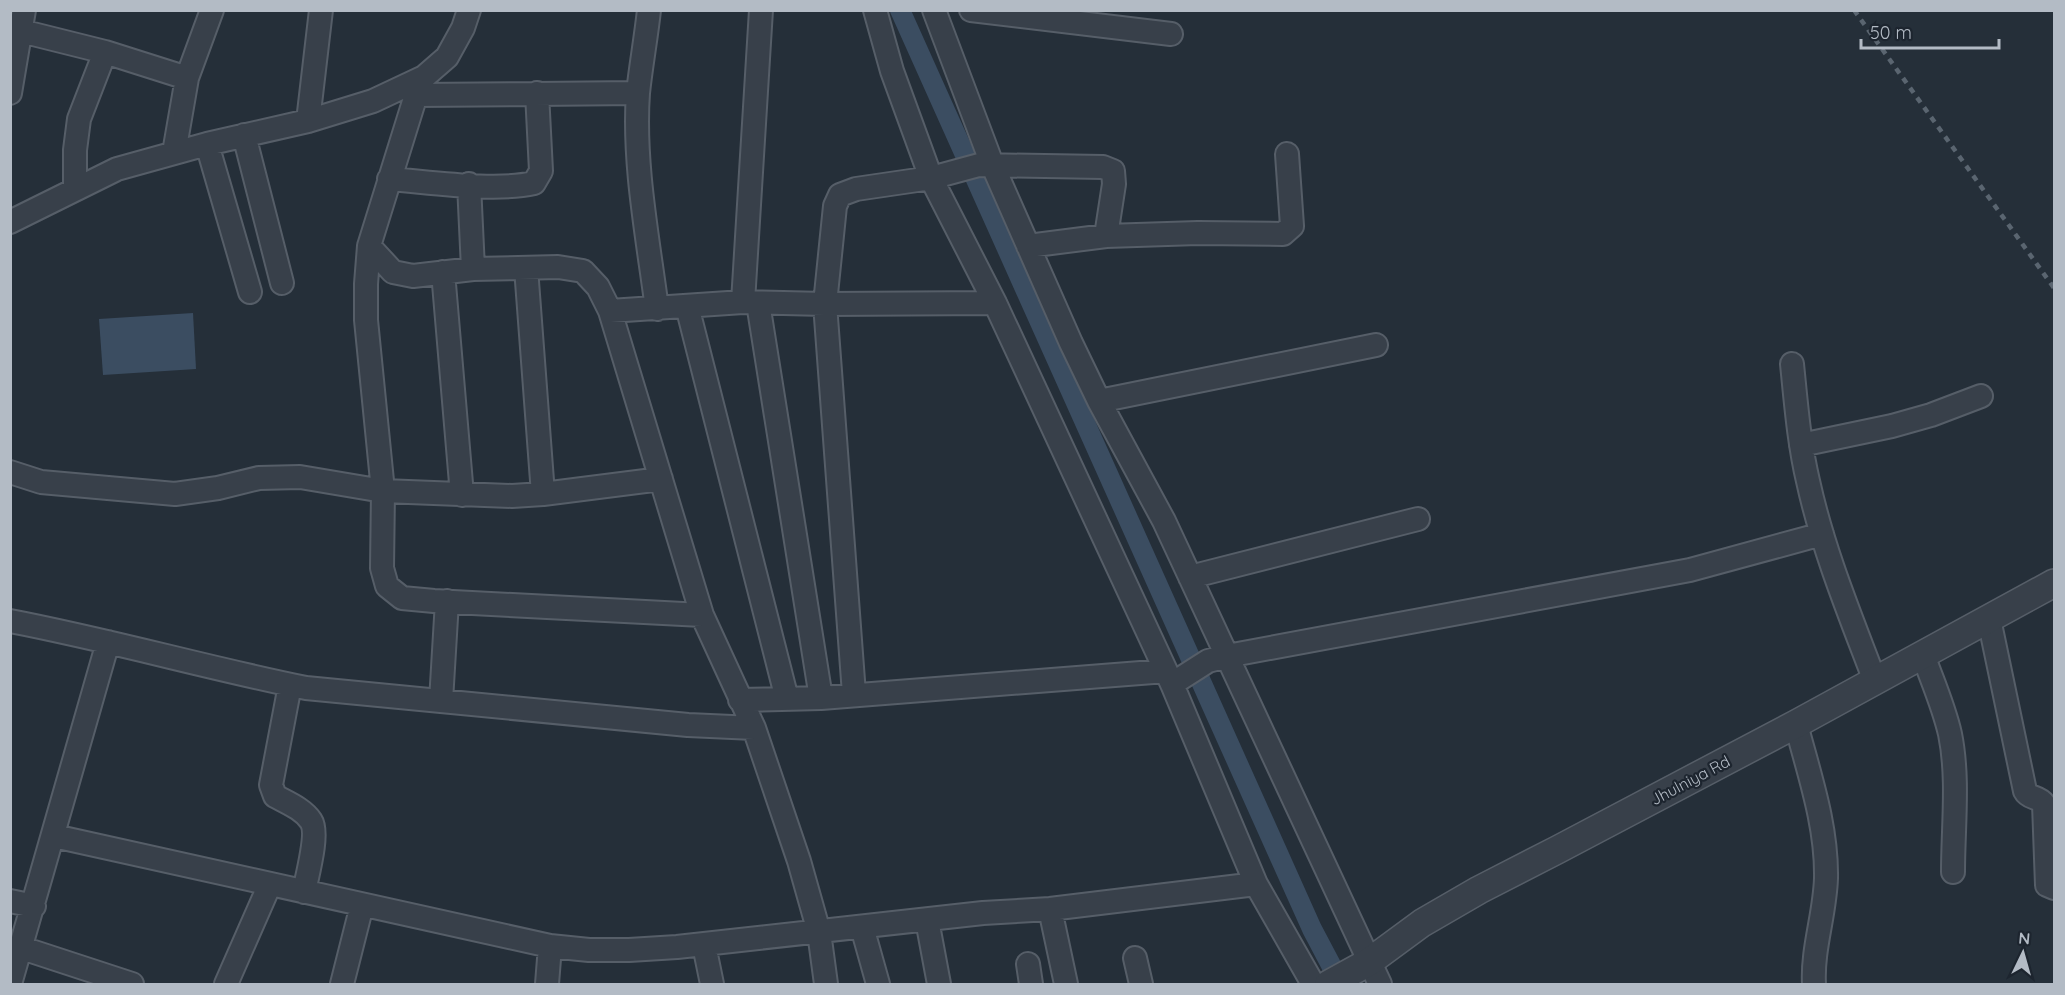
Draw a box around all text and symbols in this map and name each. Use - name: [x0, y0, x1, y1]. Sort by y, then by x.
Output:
- scale bar: [1861, 12, 1999, 50]
- text: 50 m: [1870, 21, 1912, 44]
- street label: Jhulniya Rd: [1647, 751, 1733, 809]
- north arrow: [1993, 923, 2053, 983]
- text: N: [2018, 928, 2031, 949]

